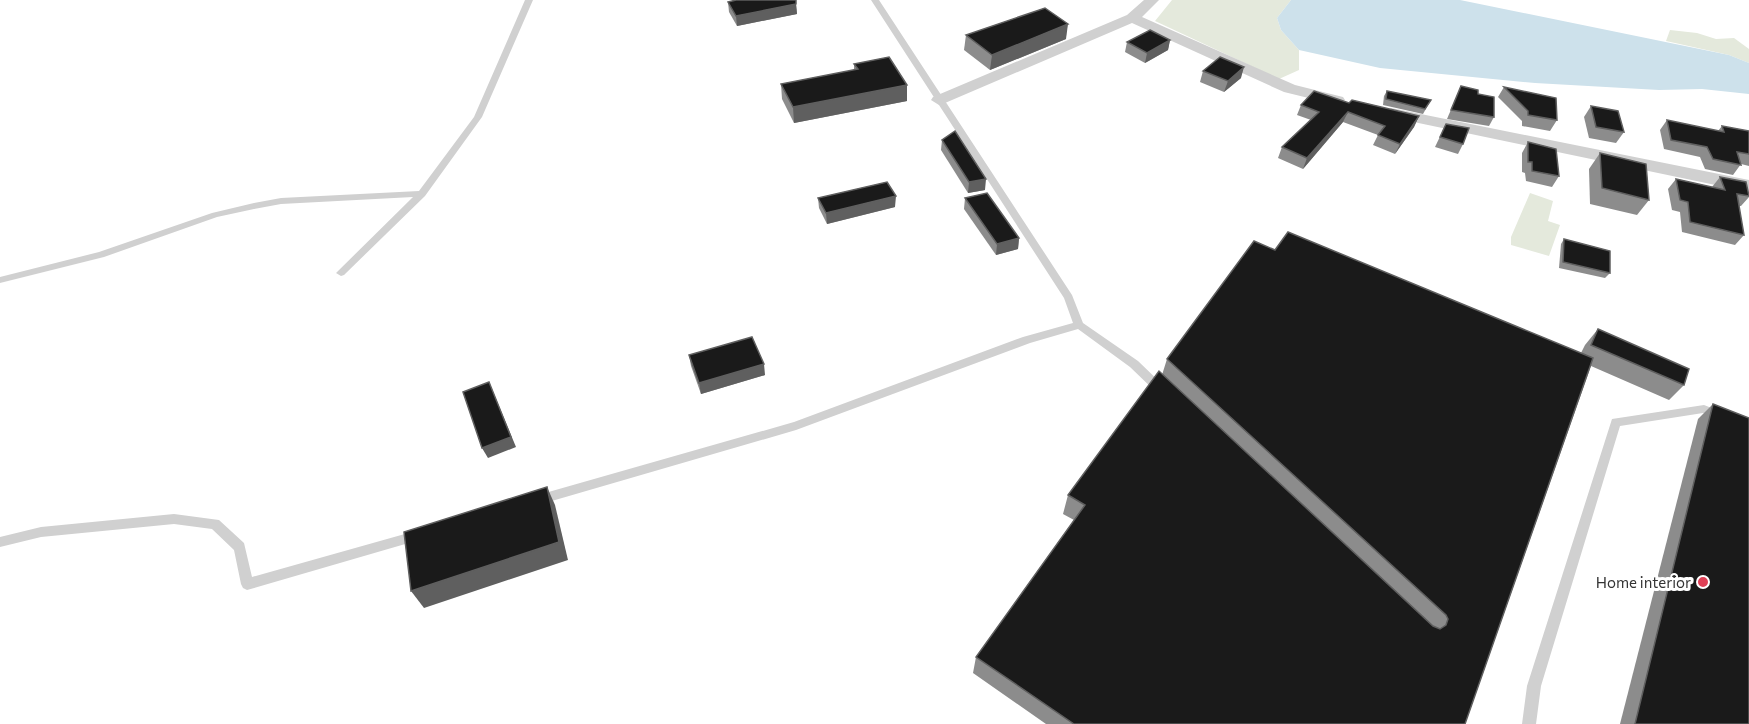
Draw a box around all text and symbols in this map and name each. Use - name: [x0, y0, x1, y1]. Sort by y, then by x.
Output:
- place label: Home interior: [1596, 573, 1691, 591]
- marker: Home interior: [1696, 575, 1710, 589]

